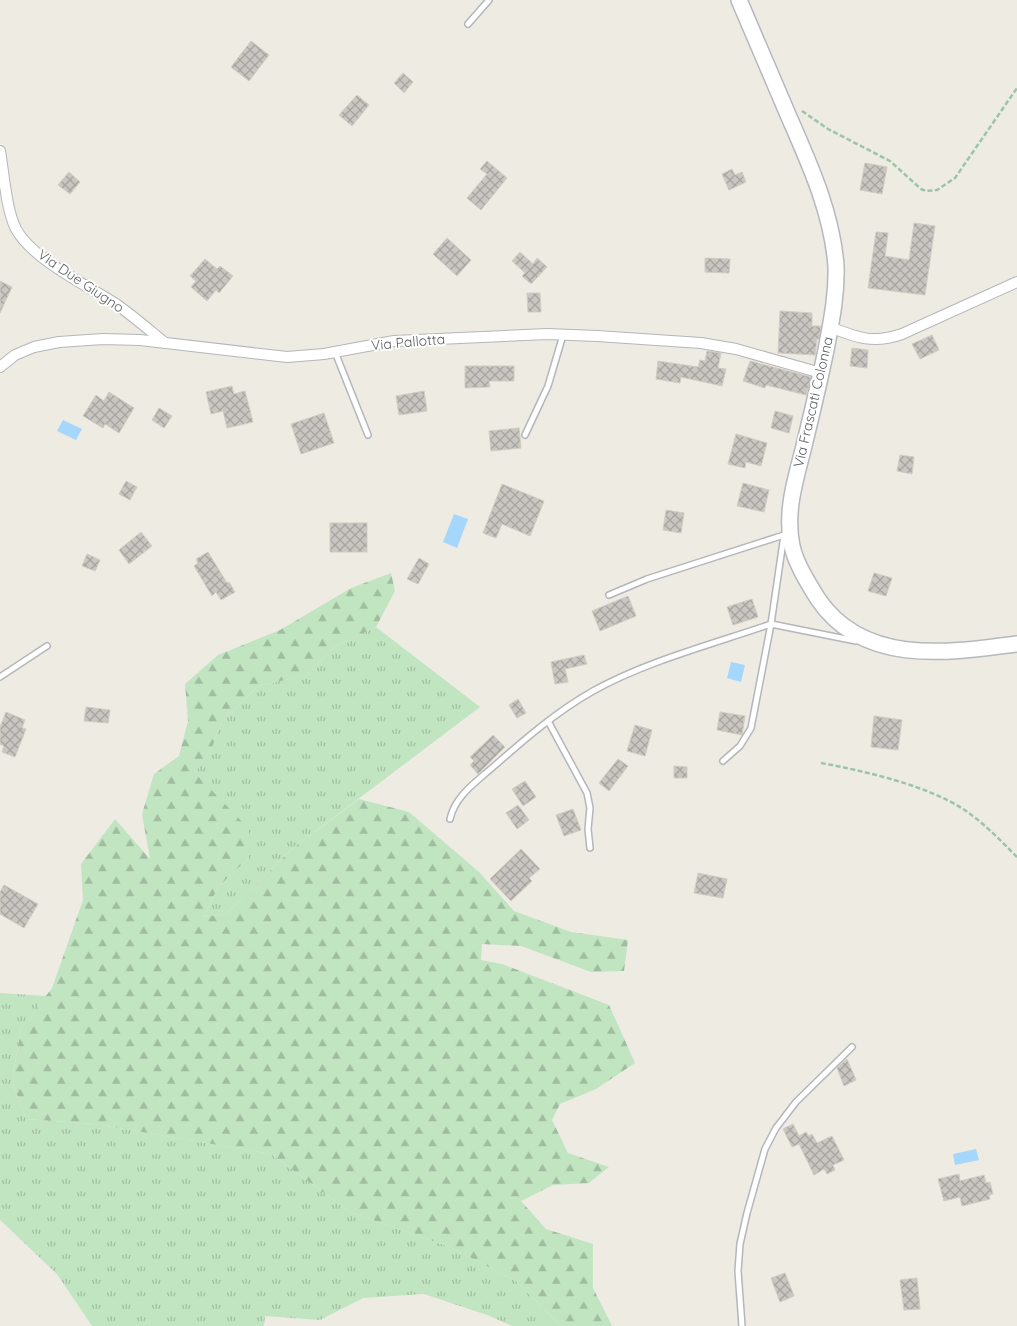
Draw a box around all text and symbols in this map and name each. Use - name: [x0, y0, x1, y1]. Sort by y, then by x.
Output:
- street label: Via Due Giugno: [34, 246, 128, 316]
- street label: Via Pallotta: [370, 330, 446, 354]
- street label: Via Frascati Colonna: [789, 335, 837, 469]

